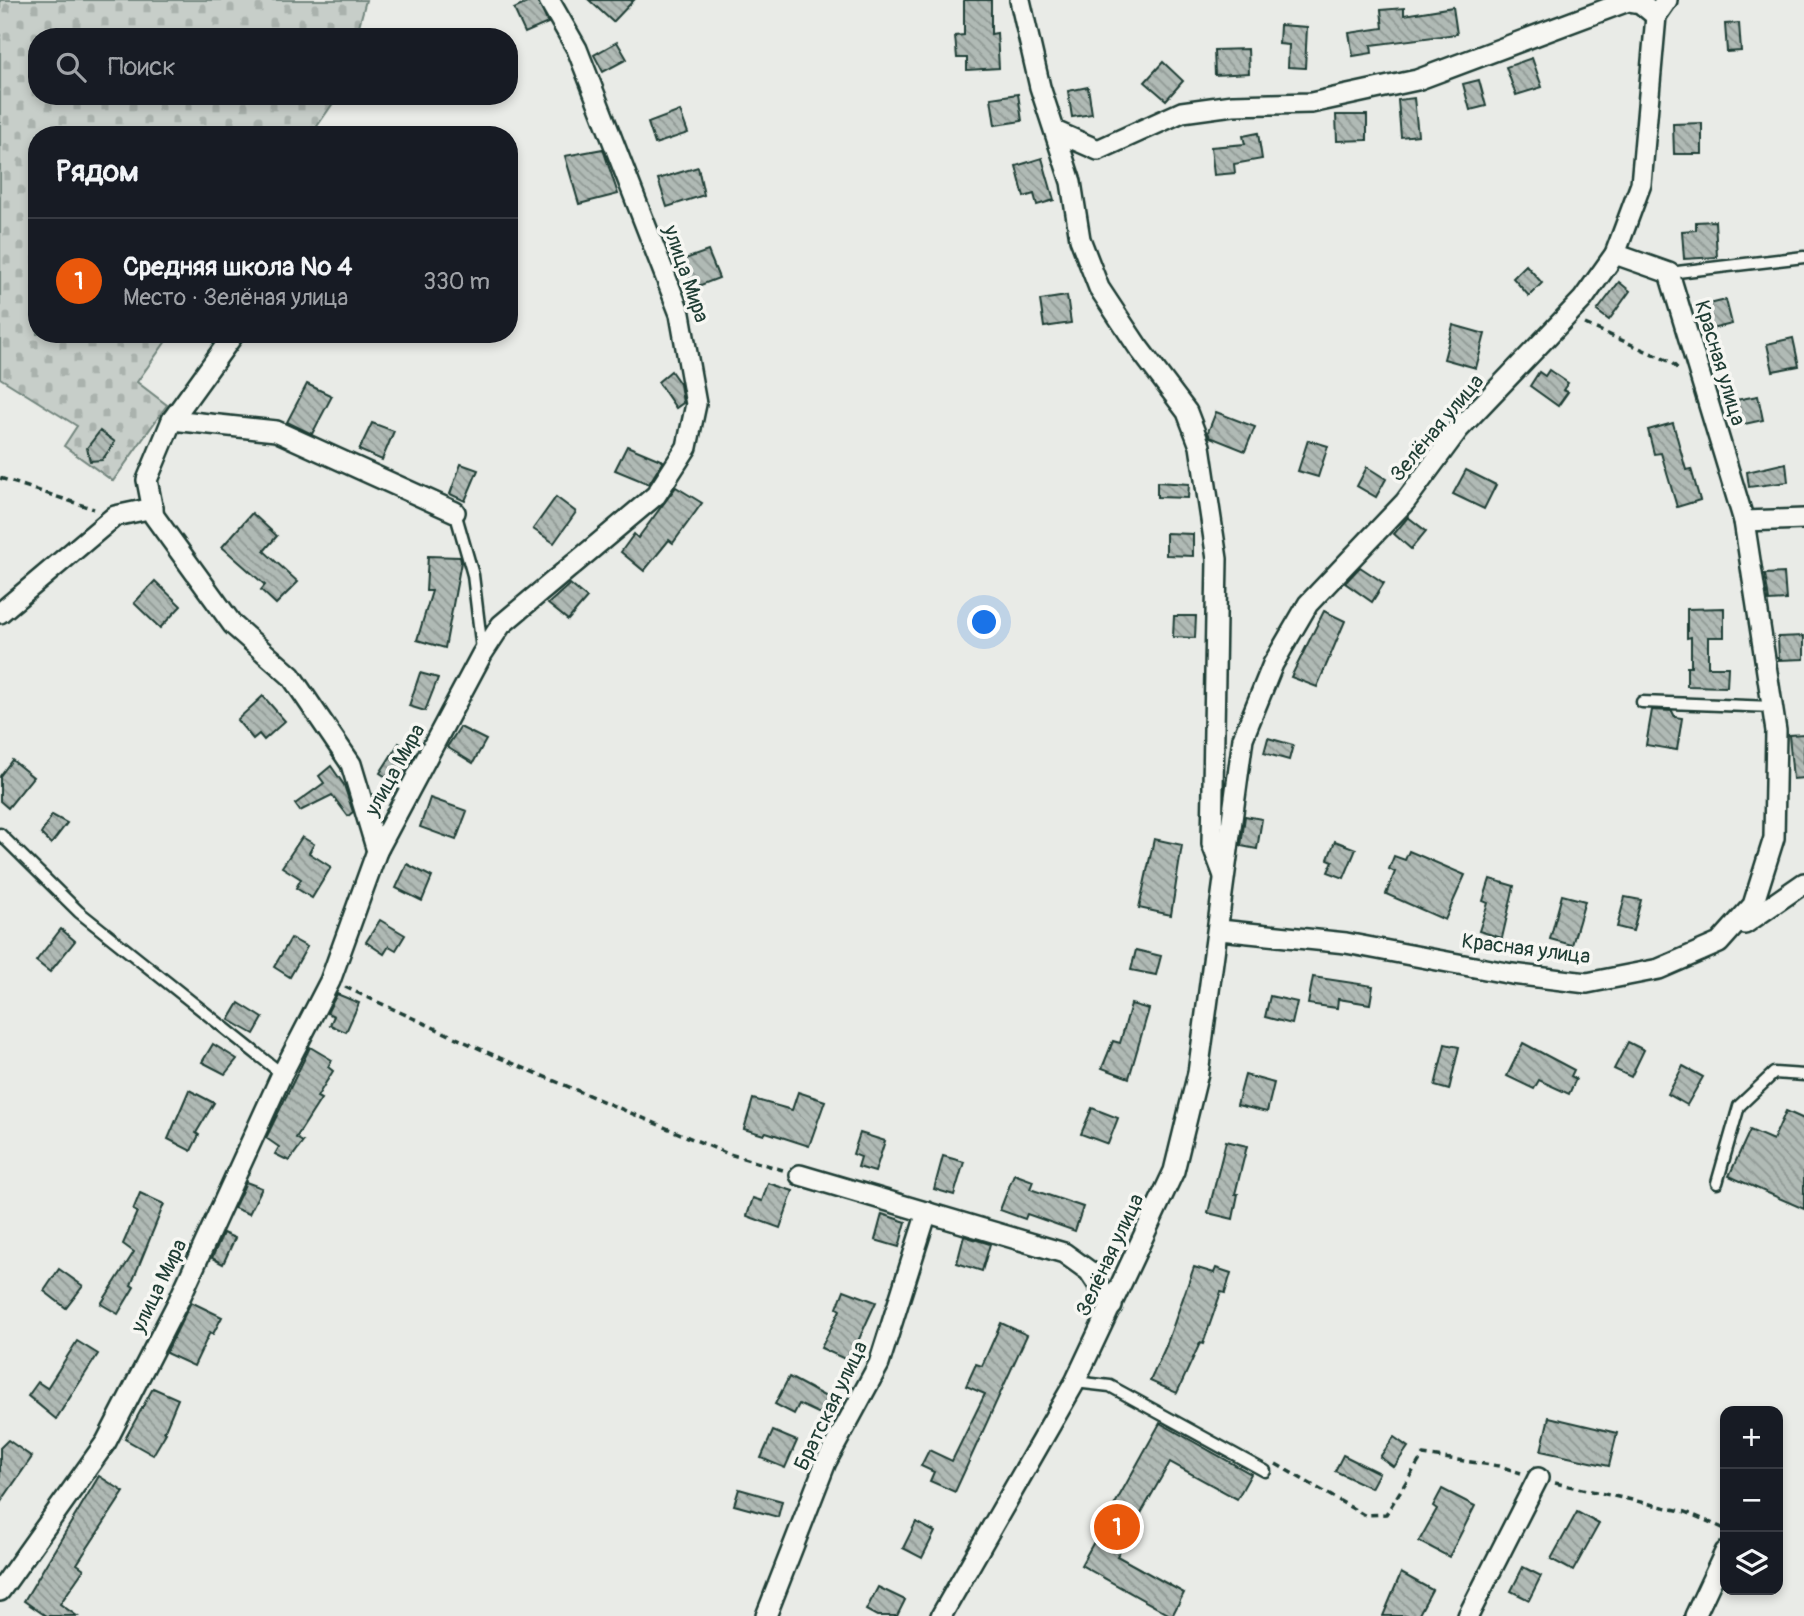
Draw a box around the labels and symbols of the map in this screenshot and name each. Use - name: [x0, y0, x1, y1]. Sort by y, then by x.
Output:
- street label: улица Мира: [656, 221, 715, 326]
- street label: Красная улица: [1688, 297, 1752, 429]
- street label: Зелёная улица: [1384, 369, 1490, 487]
- your location: [967, 605, 1001, 639]
- street label: улица Мира: [358, 719, 431, 822]
- street label: Красная улица: [1460, 928, 1592, 970]
- street label: Зелёная улица: [1070, 1189, 1150, 1321]
- street label: улица Мира: [124, 1235, 193, 1338]
- street label: Братская улица: [788, 1337, 874, 1475]
- pin: 1: [1094, 1501, 1140, 1553]

